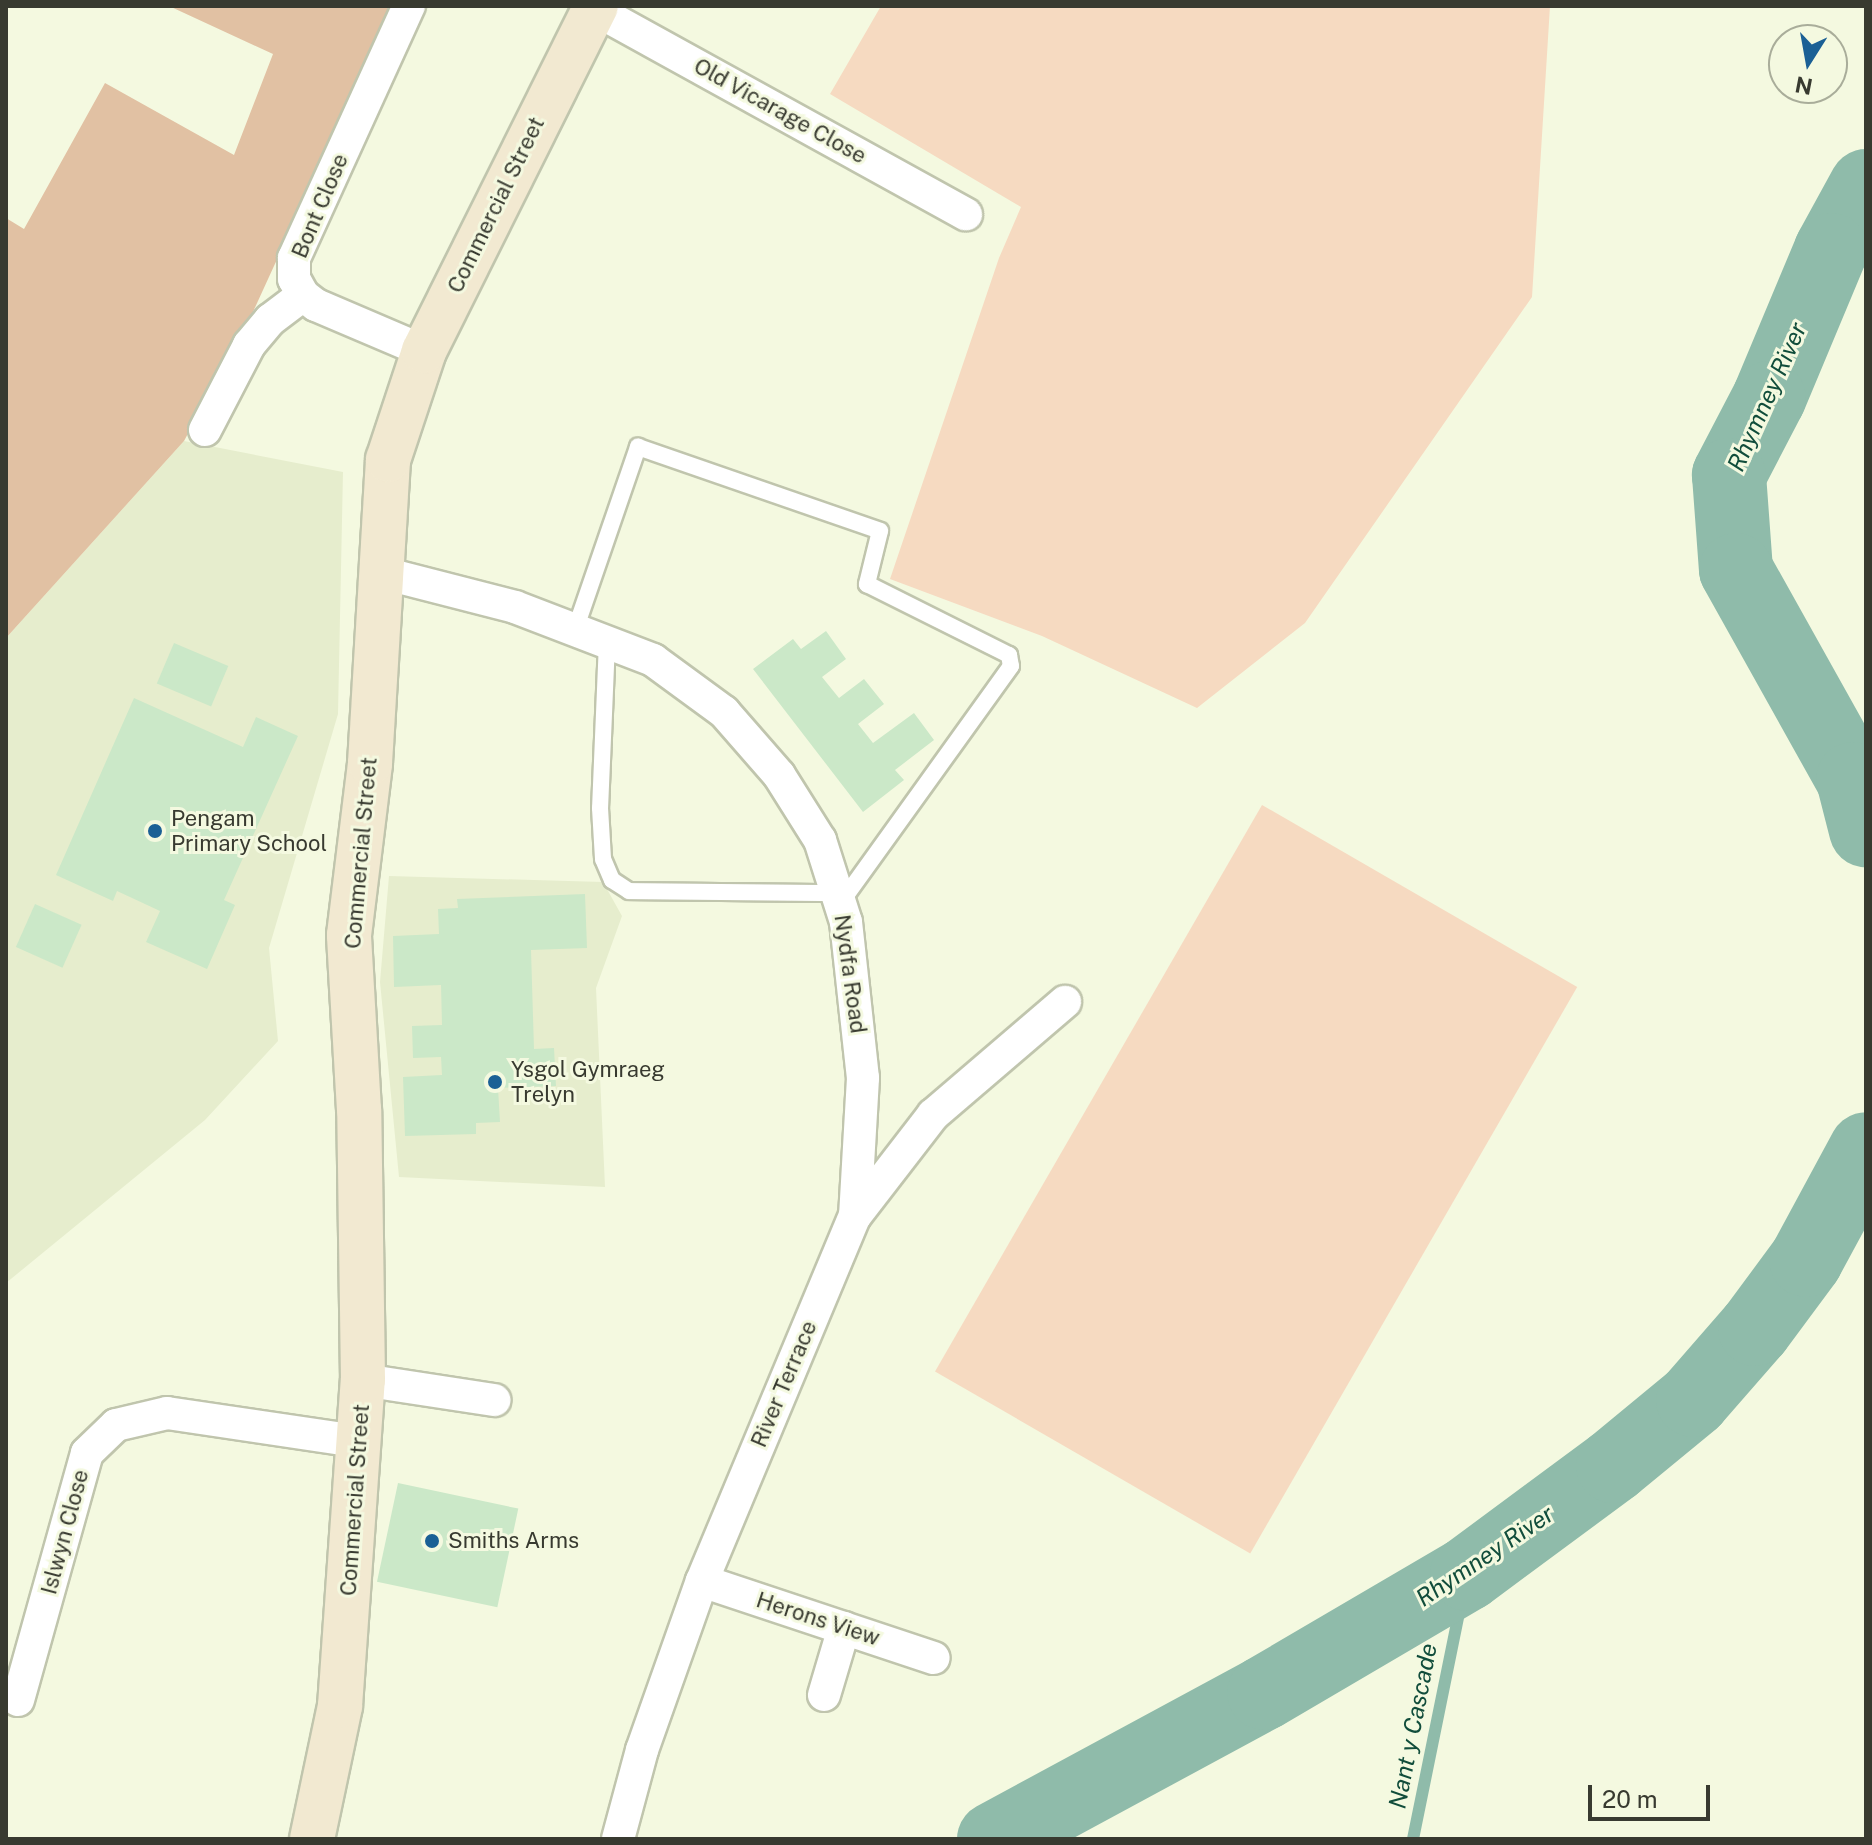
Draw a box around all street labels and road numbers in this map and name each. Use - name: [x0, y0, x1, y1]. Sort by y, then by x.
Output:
- street label: Old Vicarage Close: [689, 53, 871, 169]
- street label: Commercial Street: [442, 113, 550, 297]
- street label: Bont Close: [286, 150, 354, 262]
- street label: Commercial Street: [339, 756, 383, 950]
- street label: Nydfa Road: [829, 913, 871, 1035]
- street label: River Terrace: [746, 1317, 822, 1451]
- street label: Commercial Street: [335, 1403, 375, 1597]
- street label: Islwyn Close: [36, 1467, 94, 1597]
- street label: Herons View: [753, 1587, 883, 1651]

